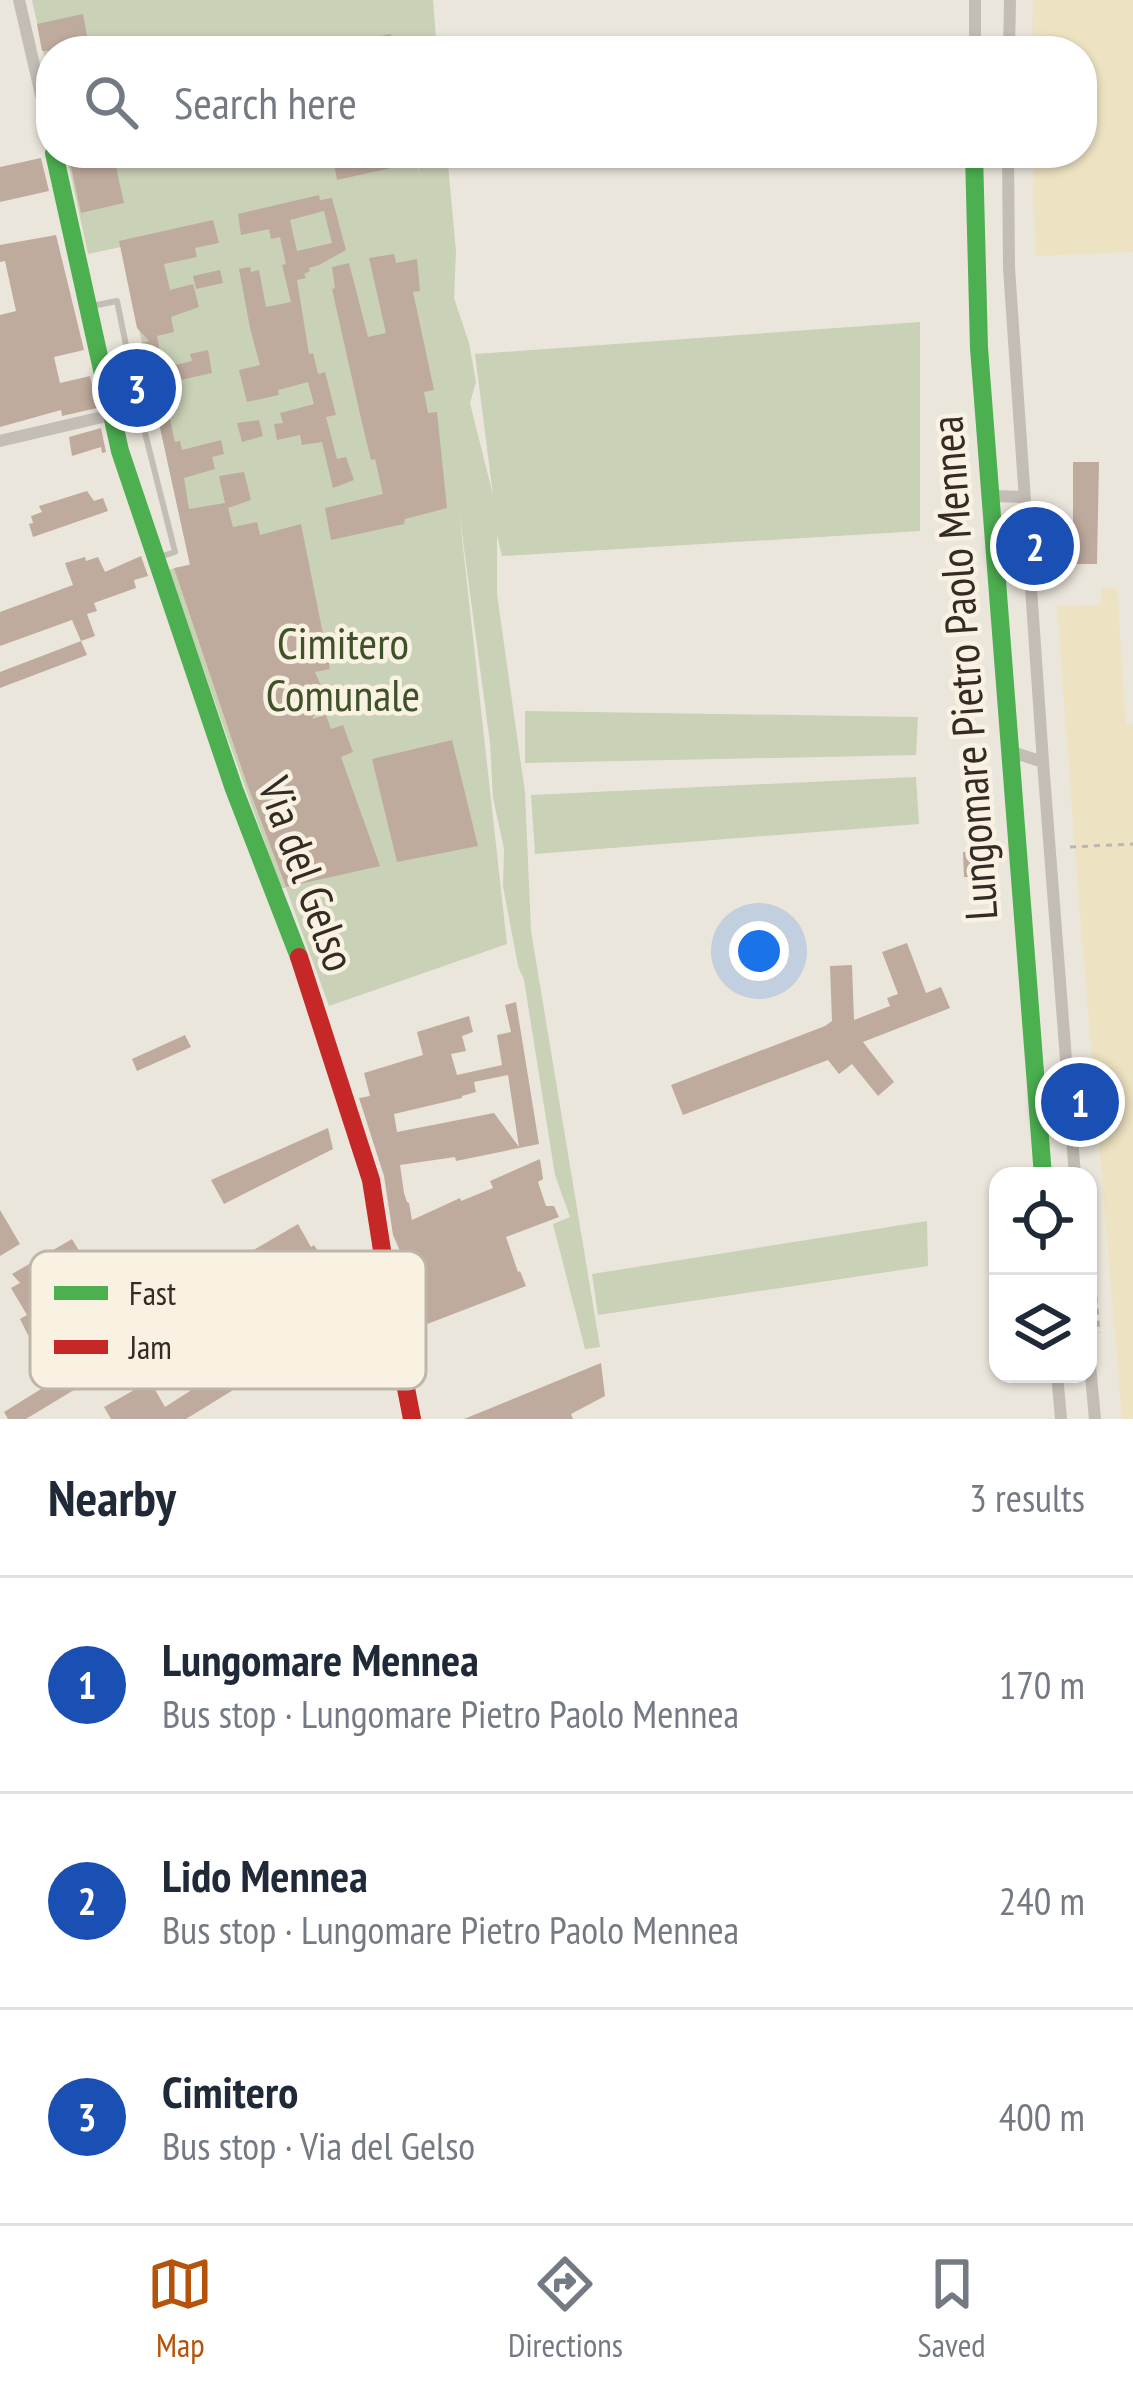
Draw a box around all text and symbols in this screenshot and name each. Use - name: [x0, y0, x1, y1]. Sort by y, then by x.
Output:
- search box: [36, 36, 1097, 168]
- icon: search: [78, 69, 144, 135]
- text: Search here: [174, 73, 357, 131]
- pin: 3: [98, 343, 176, 433]
- street label: Lungomare Pietro Paolo Mennea: [916, 414, 1010, 922]
- pin: 2: [996, 501, 1074, 591]
- park label: Cimitero Comunale: [266, 613, 420, 723]
- street label: Via del Gelso: [246, 768, 370, 979]
- your location: [729, 921, 789, 981]
- pin: 1: [1041, 1057, 1119, 1147]
- map controls: [989, 1167, 1097, 1383]
- button: locate: [989, 1167, 1097, 1275]
- legend: [30, 1251, 426, 1389]
- text: Fast: [129, 1271, 176, 1314]
- button: layers: [989, 1275, 1097, 1383]
- text: Jam: [128, 1325, 172, 1368]
- text: Nearby: [48, 1464, 176, 1530]
- text: 3 results: [969, 1472, 1085, 1523]
- text: Lungomare Mennea: [162, 1630, 479, 1688]
- text: 1: [78, 1659, 96, 1710]
- text: 170 m: [999, 1659, 1085, 1710]
- text: Bus stop · Lungomare Pietro Paolo Mennea: [162, 1688, 739, 1739]
- text: Lido Mennea: [162, 1846, 368, 1904]
- text: 2: [78, 1875, 96, 1926]
- text: 240 m: [999, 1875, 1085, 1926]
- text: Bus stop · Lungomare Pietro Paolo Mennea: [162, 1904, 739, 1955]
- text: Cimitero: [162, 2062, 298, 2120]
- text: 3: [78, 2091, 96, 2142]
- text: 400 m: [999, 2091, 1085, 2142]
- text: Bus stop · Via del Gelso: [162, 2120, 475, 2171]
- tab: Map: [147, 2251, 213, 2366]
- tab: Directions: [508, 2251, 623, 2366]
- tab: Saved: [918, 2251, 986, 2366]

